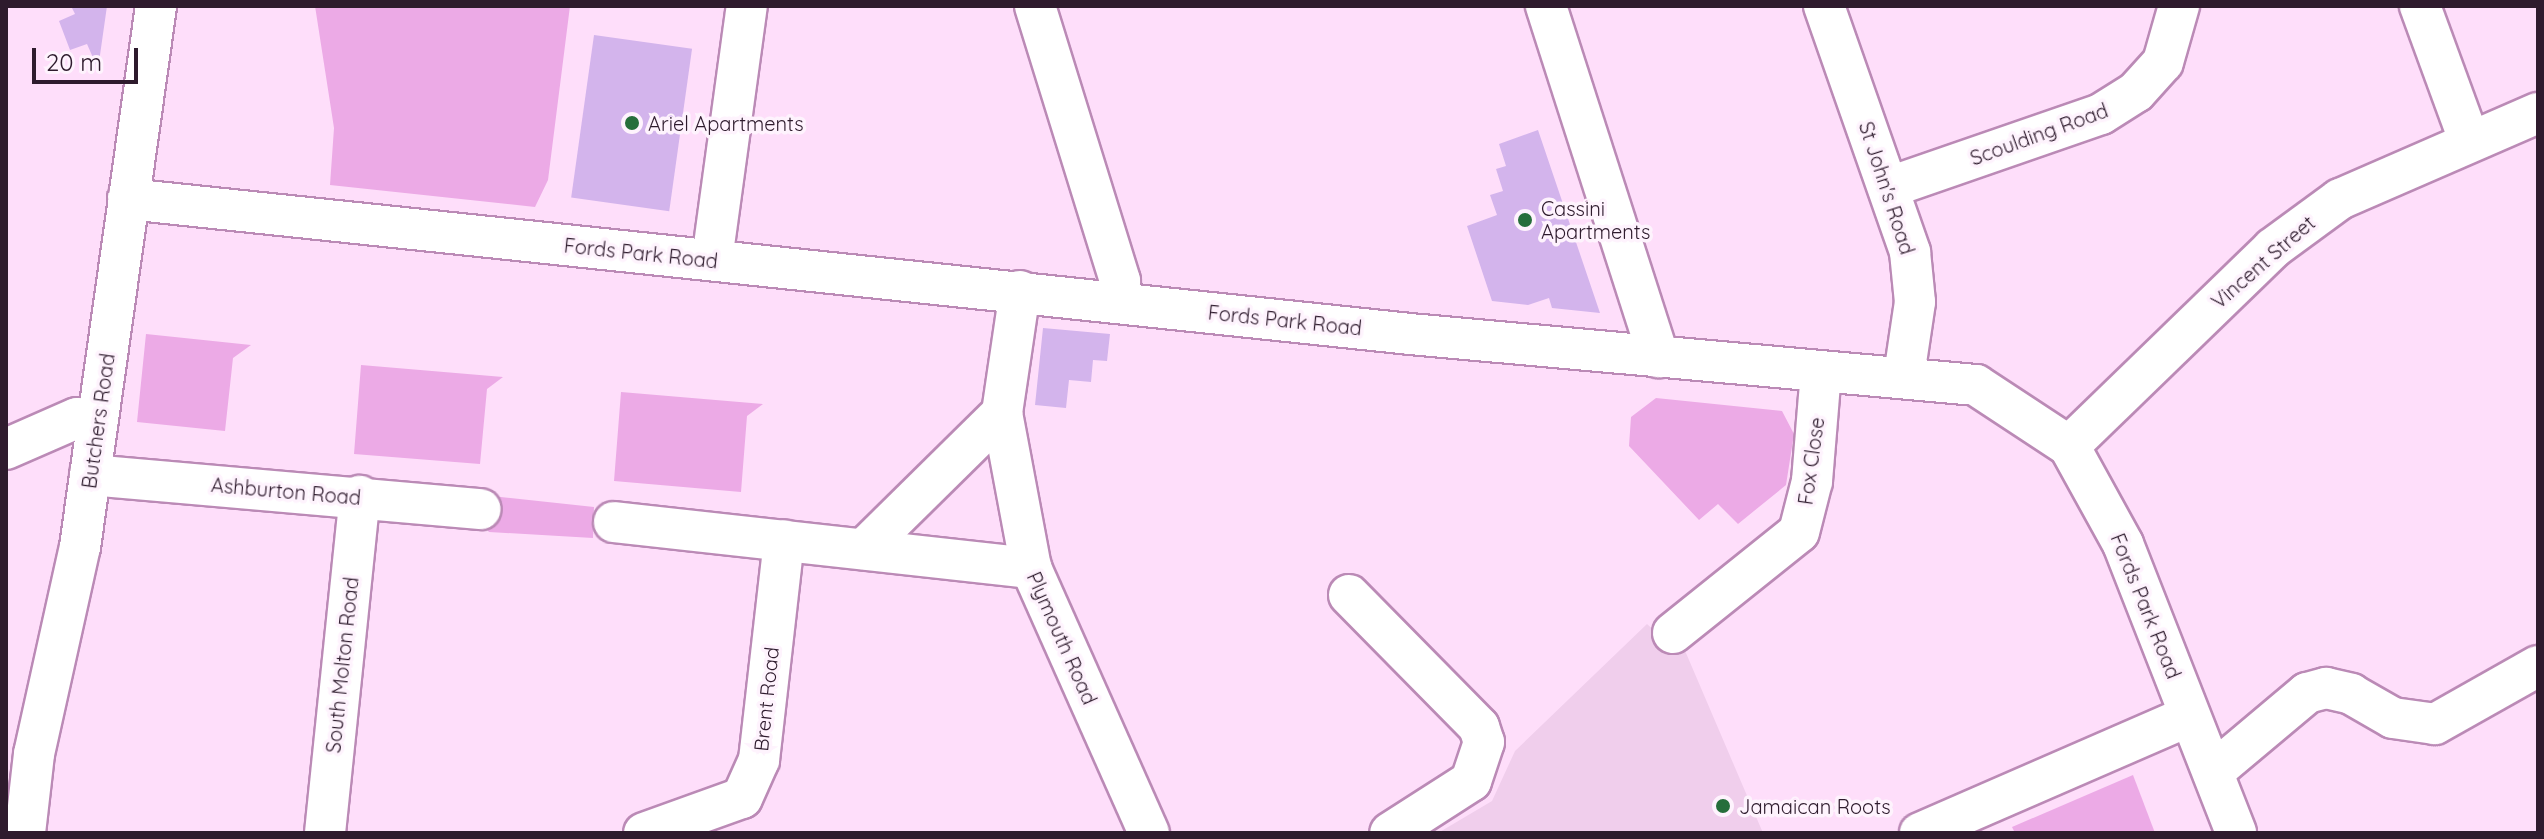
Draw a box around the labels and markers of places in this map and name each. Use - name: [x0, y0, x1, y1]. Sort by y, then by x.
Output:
- place label: Ariel Apartments: [648, 111, 804, 135]
- marker: Ariel Apartments: [623, 114, 641, 132]
- place label: Cassini Apartments: [1541, 196, 1650, 243]
- marker: Cassini Apartments: [1516, 211, 1534, 229]
- place label: Jamaican Roots: [1739, 794, 1891, 818]
- marker: Jamaican Roots: [1714, 797, 1732, 815]

